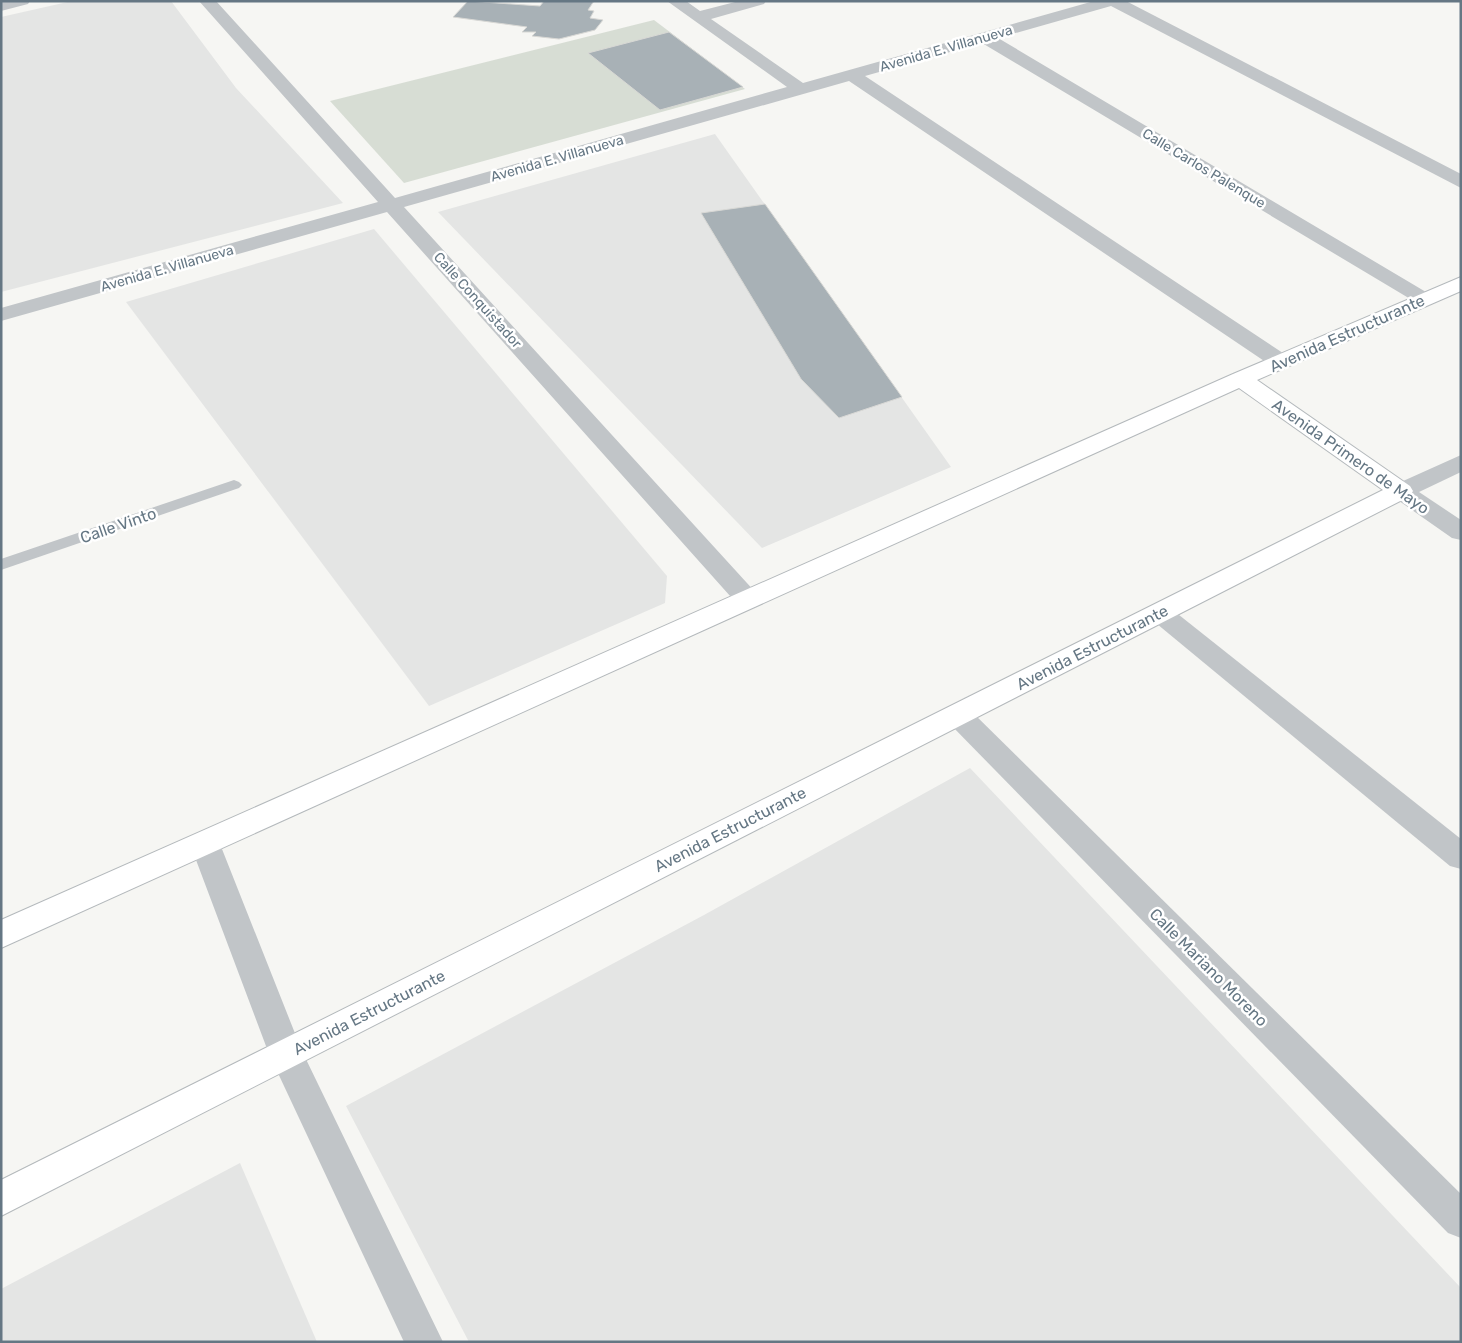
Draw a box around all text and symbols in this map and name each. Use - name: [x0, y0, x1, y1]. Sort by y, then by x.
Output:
- street label: Avenida E. Villanueva: [878, 21, 1015, 76]
- street label: Calle Carlos Palenque: [1139, 125, 1268, 212]
- street label: Avenida E. Villanueva: [489, 131, 626, 186]
- street label: Avenida E. Villanueva: [99, 241, 236, 296]
- street label: Calle Conquistador: [430, 249, 526, 352]
- street label: Avenida Estructurante: [1267, 291, 1428, 376]
- street label: Avenida Primero de Mayo: [1268, 395, 1433, 518]
- street label: Calle Vinto: [78, 504, 159, 547]
- street label: Avenida Estructurante: [1013, 601, 1171, 694]
- street label: Avenida Estructurante: [651, 783, 809, 876]
- street label: Calle Mariano Moreno: [1146, 904, 1272, 1030]
- street label: Avenida Estructurante: [290, 966, 448, 1059]

